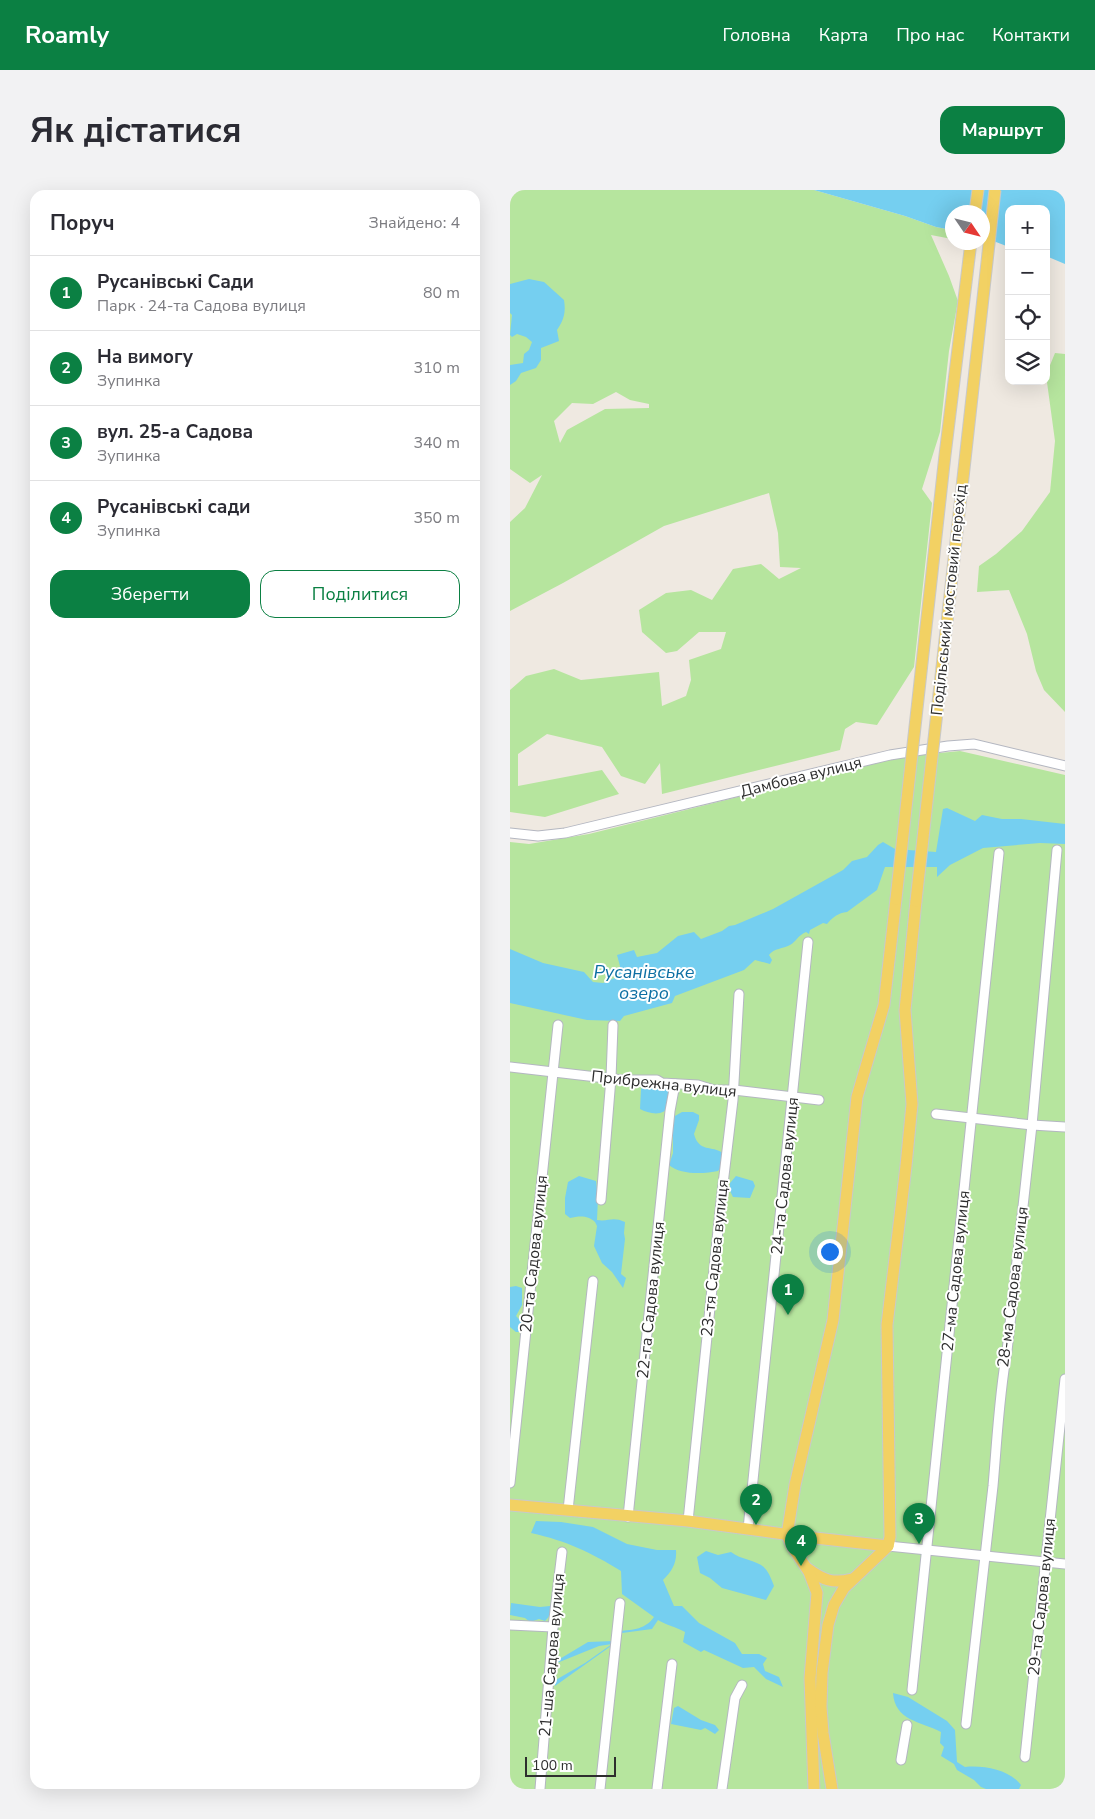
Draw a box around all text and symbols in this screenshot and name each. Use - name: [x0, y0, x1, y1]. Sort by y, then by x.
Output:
- text: Roamly: [25, 19, 109, 51]
- text: Головна: [722, 23, 791, 47]
- text: Карта: [819, 23, 868, 47]
- text: Про нас: [896, 23, 964, 47]
- text: Контакти: [992, 23, 1070, 47]
- button: Маршрут: [940, 106, 1065, 154]
- text: Як дістатися: [30, 107, 242, 154]
- north arrow: [945, 205, 990, 250]
- map controls: [1005, 205, 1050, 385]
- button: +: [1005, 205, 1050, 250]
- text: Поруч: [50, 209, 115, 237]
- text: Знайдено: 4: [368, 212, 460, 234]
- button: −: [1005, 250, 1050, 295]
- text: Русанівські Сади: [97, 269, 254, 295]
- text: 1: [61, 282, 71, 304]
- text: 80 m: [423, 282, 460, 304]
- text: Парк · 24-та Садова вулиця: [97, 295, 306, 317]
- button: locate: [1005, 295, 1050, 340]
- button: layers: [1005, 340, 1050, 385]
- text: На вимогу: [97, 344, 193, 370]
- text: 2: [61, 357, 71, 379]
- text: 310 m: [413, 357, 460, 379]
- text: Зупинка: [97, 370, 161, 392]
- text: вул. 25-а Садова: [97, 419, 253, 445]
- text: 3: [61, 432, 71, 454]
- text: 340 m: [413, 432, 460, 454]
- text: Зупинка: [97, 445, 161, 467]
- street label: Подільський мостовий перехід: [926, 483, 972, 717]
- text: Русанівські сади: [97, 494, 251, 520]
- text: 4: [61, 507, 71, 529]
- text: 350 m: [413, 507, 460, 529]
- text: Зупинка: [97, 520, 161, 542]
- button: Зберегти: [50, 570, 250, 618]
- button: Поділитися: [260, 570, 460, 618]
- street label: Дамбова вулиця: [738, 751, 864, 803]
- water label: Русанівське озеро: [593, 960, 695, 1005]
- street label: Прибрежна вулиця: [590, 1065, 738, 1103]
- street label: 24-та Садова вулиця: [766, 1096, 804, 1256]
- street label: 20-та Садова вулиця: [515, 1174, 553, 1334]
- street label: 23-тя Садова вулиця: [696, 1178, 734, 1338]
- street label: 27-ма Садова вулиця: [937, 1189, 975, 1353]
- street label: 28-ма Садова вулиця: [992, 1205, 1034, 1369]
- street label: 22-га Садова вулиця: [632, 1220, 670, 1380]
- your location: [817, 1239, 843, 1265]
- pin: 1: [772, 1274, 804, 1315]
- pin: 2: [740, 1484, 772, 1525]
- pin: 3: [903, 1503, 935, 1544]
- street label: 29-та Садова вулиця: [1023, 1517, 1061, 1677]
- pin: 4: [785, 1525, 817, 1566]
- street label: 21-ша Садова вулиця: [534, 1572, 570, 1738]
- scale bar: [525, 1754, 616, 1777]
- text: 100 m: [532, 1756, 573, 1775]

